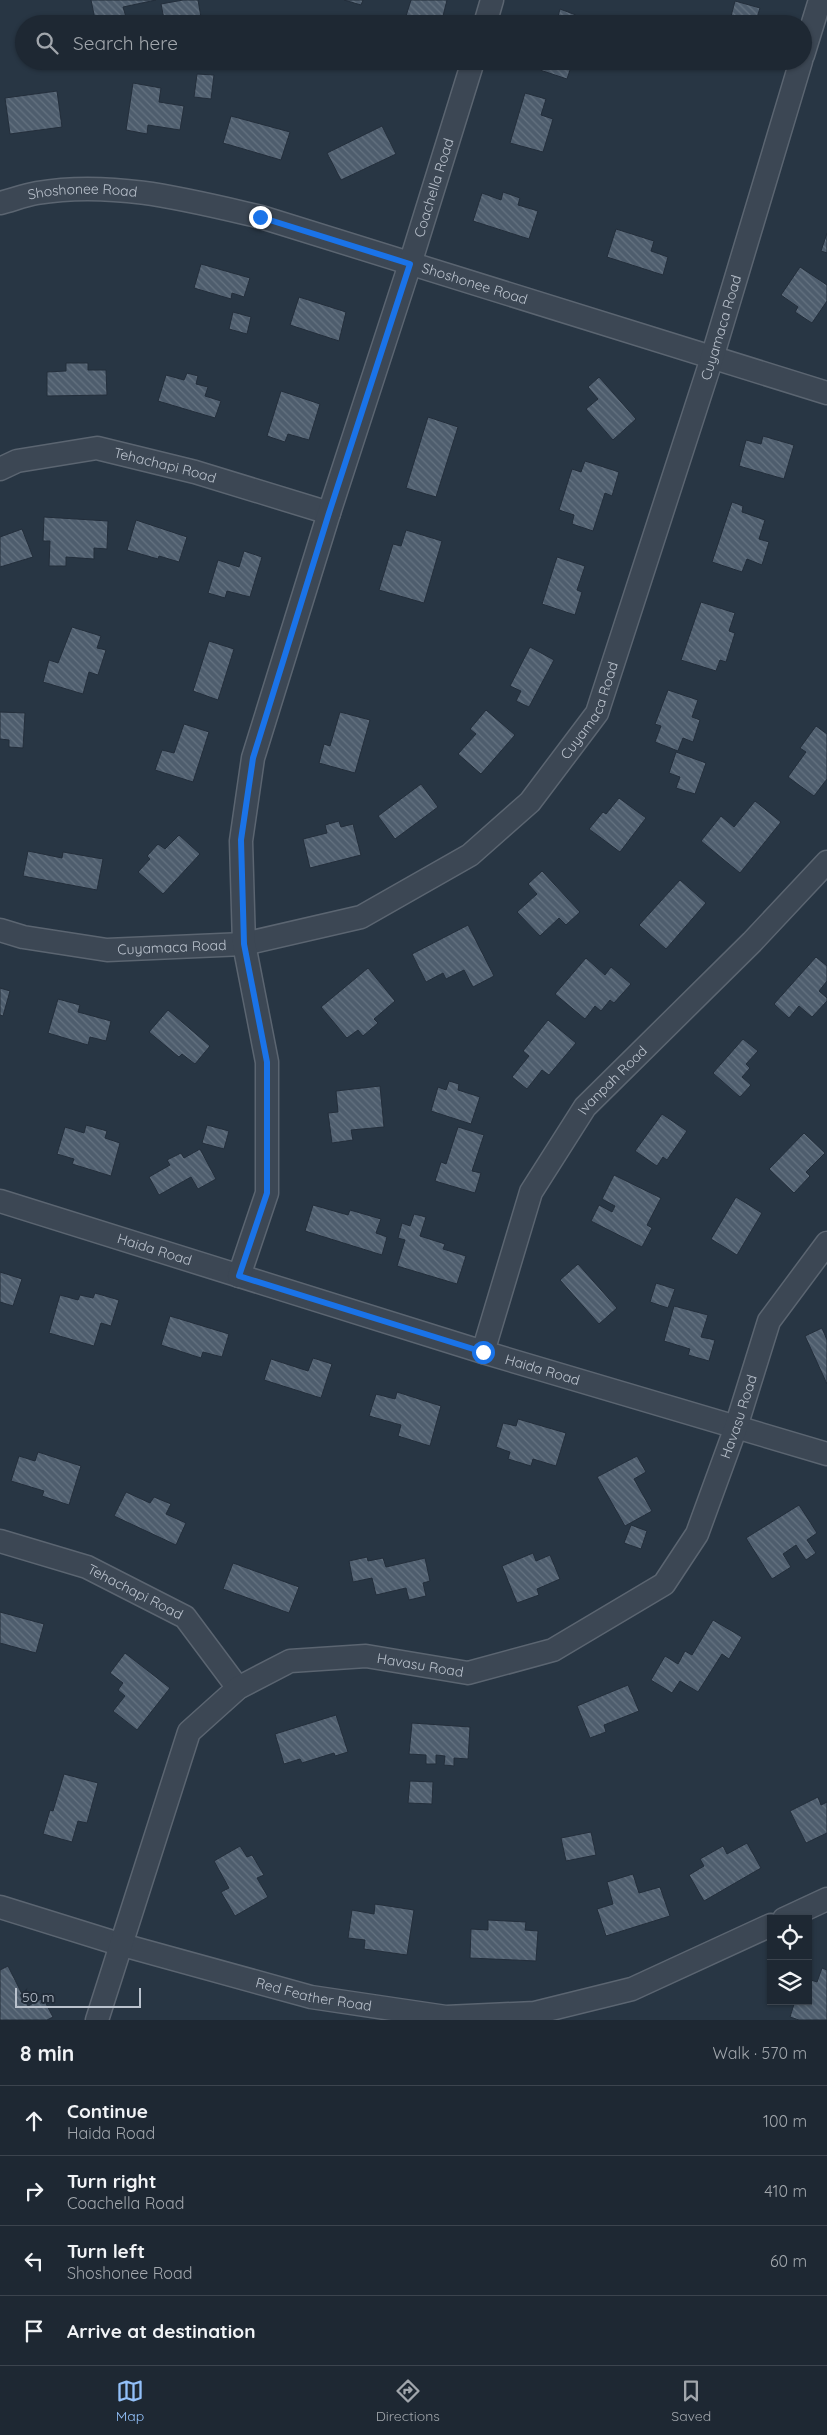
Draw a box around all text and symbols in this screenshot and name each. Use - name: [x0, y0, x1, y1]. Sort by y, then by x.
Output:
- search box: [15, 15, 812, 70]
- icon: search: [33, 29, 61, 57]
- text: Search here: [73, 31, 178, 55]
- street label: Coachella Road: [410, 136, 458, 239]
- street label: Shoshonee Road: [26, 180, 138, 204]
- route end: [249, 206, 272, 229]
- street label: Shoshonee Road: [420, 259, 530, 308]
- street label: Cuyamaca Road: [696, 273, 745, 383]
- street label: Tehachapi Road: [112, 443, 218, 487]
- street label: Cuyamaca Road: [556, 659, 622, 763]
- street label: Cuyamaca Road: [117, 936, 227, 959]
- street label: Ivanpah Road: [574, 1042, 651, 1118]
- street label: Haida Road: [115, 1229, 194, 1269]
- route start: [472, 1341, 495, 1364]
- street label: Haida Road: [503, 1350, 582, 1389]
- street label: Havasu Road: [716, 1372, 761, 1461]
- street label: Tehachapi Road: [84, 1560, 186, 1623]
- street label: Havasu Road: [376, 1649, 465, 1681]
- map controls: [767, 1915, 812, 2005]
- button: locate: [767, 1915, 812, 1960]
- button: layers: [767, 1960, 812, 2005]
- street label: Red Feather Road: [254, 1973, 373, 2015]
- scale bar: [15, 1985, 141, 2008]
- text: 50 m: [22, 1988, 55, 2006]
- text: 8 min: [20, 2040, 74, 2066]
- text: Walk · 570 m: [712, 2043, 807, 2063]
- text: Continue: [67, 2099, 148, 2123]
- icon: ahead: [20, 2107, 48, 2135]
- text: 100 m: [763, 2111, 807, 2131]
- text: Haida Road: [67, 2123, 155, 2143]
- text: Turn right: [67, 2169, 156, 2193]
- icon: right: [20, 2177, 48, 2205]
- text: 410 m: [764, 2181, 807, 2201]
- text: Coachella Road: [67, 2193, 184, 2213]
- text: Turn left: [67, 2239, 145, 2263]
- icon: left: [20, 2247, 48, 2275]
- text: 60 m: [770, 2251, 807, 2271]
- text: Shoshonee Road: [67, 2263, 192, 2283]
- icon: arrive: [20, 2317, 48, 2345]
- text: Arrive at destination: [67, 2319, 256, 2343]
- tab: Map: [116, 2377, 144, 2425]
- tab: Directions: [376, 2377, 440, 2425]
- tab: Saved: [671, 2377, 711, 2425]

